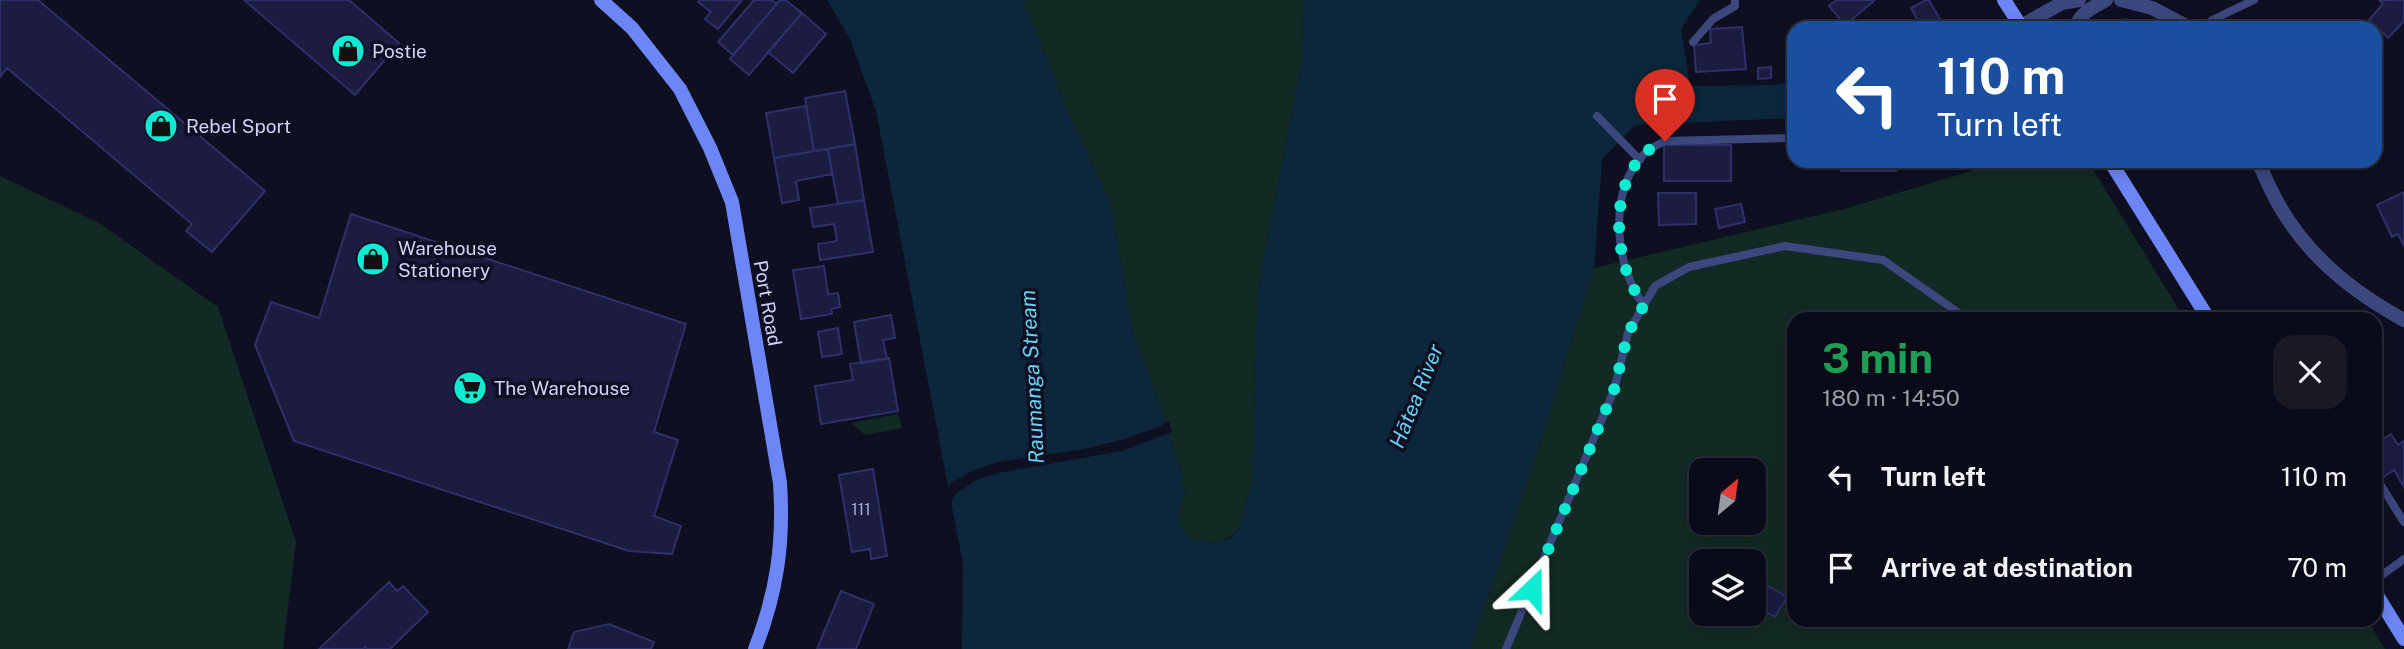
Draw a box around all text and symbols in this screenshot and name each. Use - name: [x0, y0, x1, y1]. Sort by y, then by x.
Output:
- shop icon: Postie: [329, 32, 367, 70]
- place label: Postie: [372, 40, 427, 62]
- text: 110 m: [1937, 47, 2065, 105]
- icon: left: [1822, 49, 1913, 140]
- pin: [1635, 69, 1695, 141]
- icon: arrive: [1646, 80, 1684, 118]
- text: Turn left: [1937, 106, 2062, 143]
- shop icon: Rebel Sport: [142, 107, 180, 145]
- place label: Rebel Sport: [186, 115, 291, 137]
- place label: Warehouse Stationery: [398, 237, 497, 281]
- shop icon: Warehouse Stationery: [354, 240, 392, 278]
- street label: Port Road: [750, 258, 786, 348]
- water label: Raumanga Stream: [1015, 289, 1049, 465]
- text: 3 min: [1822, 333, 1933, 382]
- button: close: [2273, 335, 2347, 409]
- water label: Hātea River: [1384, 339, 1449, 452]
- supermarket icon: The Warehouse: [451, 369, 489, 407]
- place label: The Warehouse: [494, 377, 630, 399]
- text: 180 m · 14:50: [1822, 384, 1960, 411]
- north arrow: [1689, 458, 1766, 536]
- map controls: [1689, 458, 1766, 626]
- icon: left: [1822, 458, 1860, 496]
- text: Turn left: [1881, 461, 1986, 492]
- text: 110 m: [2281, 461, 2347, 492]
- house number: 111: [851, 500, 871, 519]
- button: layers: [1689, 549, 1766, 626]
- icon: arrive: [1822, 549, 1860, 587]
- position arrow: [1495, 552, 1569, 626]
- text: Arrive at destination: [1881, 552, 2133, 583]
- text: 70 m: [2287, 552, 2347, 583]

